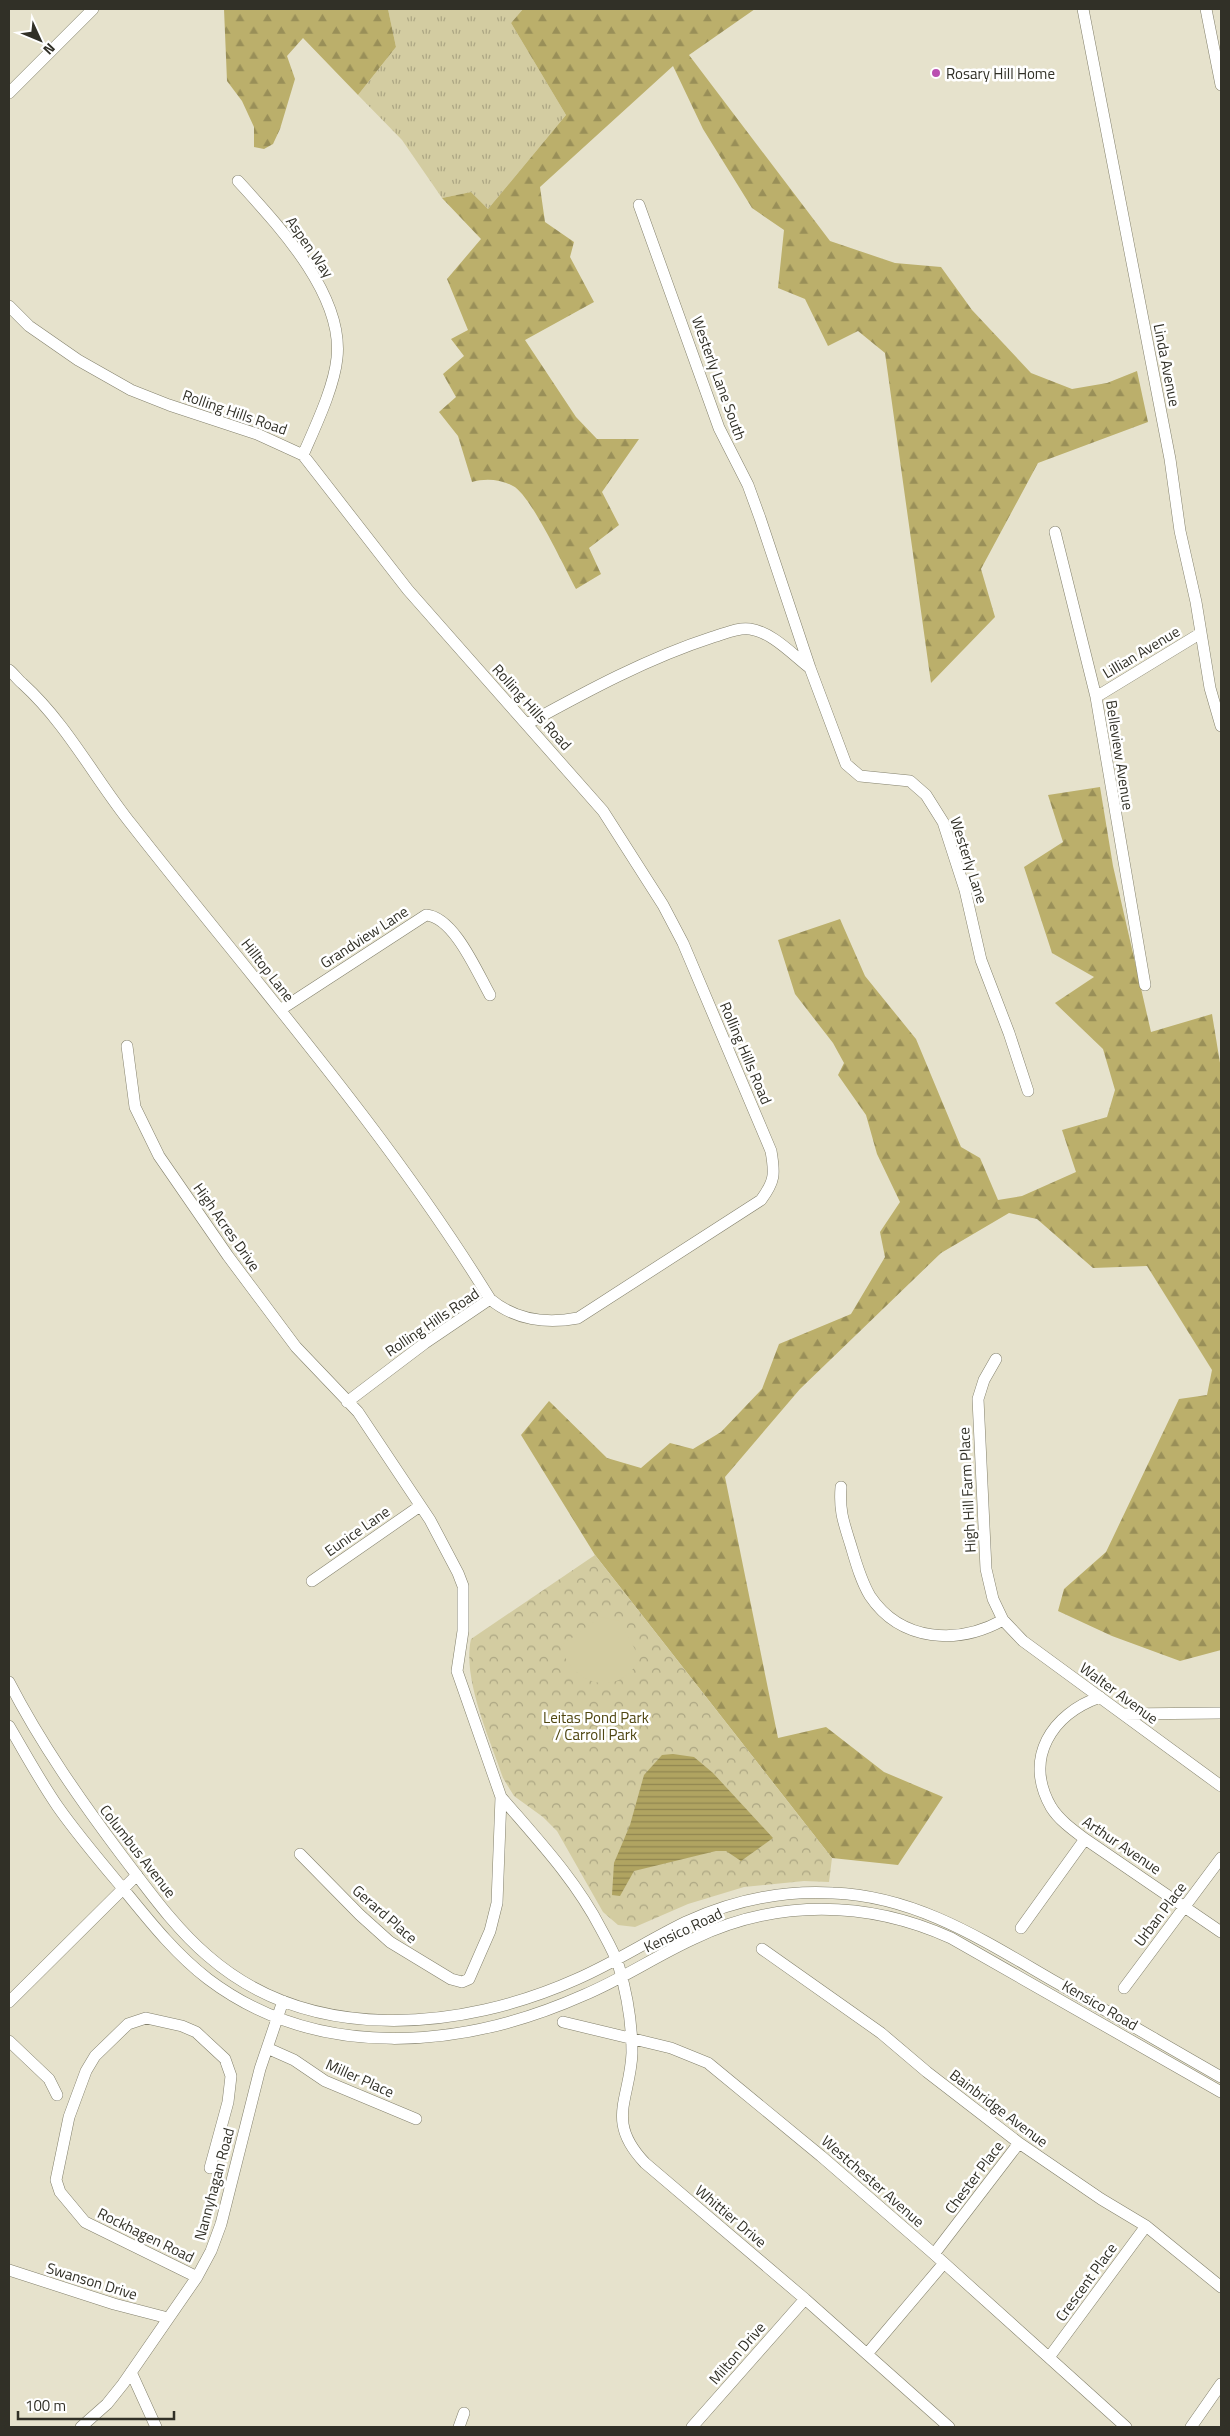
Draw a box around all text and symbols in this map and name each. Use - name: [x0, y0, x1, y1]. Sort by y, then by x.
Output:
- north arrow: [15, 15, 65, 65]
- text: N: [39, 39, 61, 60]
- place label: Rosary Hill Home: [946, 62, 1055, 85]
- marker: Rosary Hill Home: [930, 67, 942, 79]
- street label: Aspen Way: [280, 212, 340, 282]
- street label: Westerly Lane South: [686, 313, 752, 443]
- street label: Linda Avenue: [1148, 321, 1186, 409]
- street label: Rolling Hills Road: [180, 383, 290, 441]
- street label: Lillian Avenue: [1098, 620, 1184, 684]
- street label: Rolling Hills Road: [487, 659, 577, 755]
- street label: Belleview Avenue: [1100, 698, 1140, 812]
- street label: Westerly Lane: [944, 814, 994, 906]
- street label: Grandview Lane: [315, 900, 413, 974]
- street label: Hilltop Lane: [236, 933, 300, 1007]
- street label: Rolling Hills Road: [714, 998, 778, 1108]
- street label: High Acres Drive: [188, 1178, 266, 1276]
- street label: Rolling Hills Road: [380, 1282, 484, 1362]
- street label: High Hill Farm Place: [952, 1427, 982, 1553]
- street label: Eunice Lane: [320, 1500, 394, 1562]
- street label: Walter Avenue: [1075, 1657, 1163, 1729]
- park label: Leitas Pond Park / Carroll Park: [543, 1706, 649, 1746]
- street label: Columbus Avenue: [94, 1799, 182, 1903]
- street label: Arthur Avenue: [1078, 1810, 1166, 1880]
- street label: Urban Place: [1128, 1877, 1192, 1951]
- street label: Gerard Place: [347, 1879, 423, 1949]
- street label: Kensico Road: [640, 1902, 726, 1958]
- street label: Kensico Road: [1058, 1974, 1142, 2036]
- street label: Miller Place: [322, 2053, 398, 2103]
- street label: Bainbridge Avenue: [945, 2063, 1053, 2153]
- street label: Nannyhagan Road: [188, 2125, 240, 2243]
- street label: Westchester Avenue: [816, 2130, 930, 2232]
- street label: Chester Place: [939, 2136, 1009, 2218]
- street label: Whittier Drive: [690, 2179, 772, 2253]
- street label: Rockhagen Road: [94, 2202, 198, 2268]
- street label: Crescent Place: [1050, 2238, 1122, 2326]
- street label: Swanson Drive: [44, 2256, 140, 2306]
- street label: Milton Drive: [703, 2317, 771, 2389]
- scale bar: [18, 2388, 174, 2420]
- text: 100 m: [25, 2394, 66, 2417]

